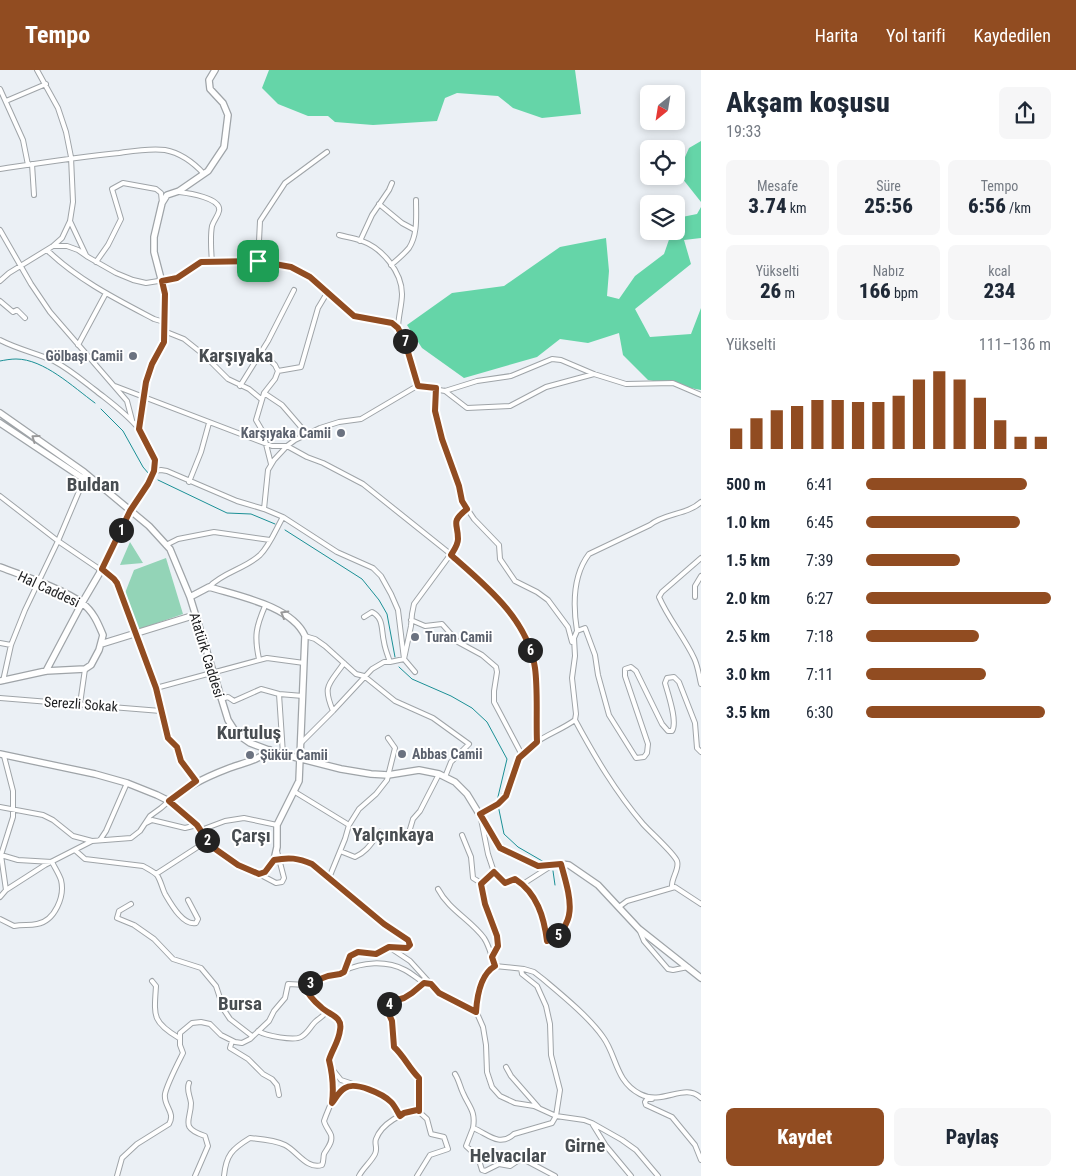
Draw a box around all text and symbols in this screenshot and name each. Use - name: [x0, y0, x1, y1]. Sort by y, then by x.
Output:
- text: Tempo: [25, 21, 90, 49]
- text: Harita: [815, 25, 858, 46]
- text: Yol tarifi: [886, 25, 946, 46]
- text: Kaydedilen: [974, 25, 1051, 46]
- north arrow: [640, 85, 685, 130]
- map controls: [640, 85, 685, 240]
- text: Akşam koşusu: [726, 86, 890, 119]
- button: share: [999, 87, 1051, 139]
- text: 19:33: [726, 122, 761, 141]
- button: locate: [640, 140, 685, 185]
- text: Mesafe: [757, 178, 798, 194]
- text: Süre: [876, 178, 901, 194]
- text: Tempo: [981, 178, 1018, 194]
- text: 3.74: [748, 194, 787, 218]
- text: 25:56: [864, 194, 913, 218]
- text: 6:56: [968, 194, 1006, 218]
- button: layers: [640, 195, 685, 240]
- text: km: [787, 200, 807, 216]
- text: /km: [1006, 200, 1031, 216]
- pin: [237, 240, 279, 282]
- icon: arrive: [244, 247, 272, 275]
- text: Yükselti: [756, 263, 799, 279]
- text: Nabız: [873, 263, 904, 279]
- text: kcal: [988, 263, 1011, 279]
- text: 26: [760, 279, 781, 303]
- text: 166: [859, 279, 891, 303]
- text: 234: [983, 279, 1016, 303]
- text: m: [781, 285, 795, 301]
- text: bpm: [891, 285, 918, 301]
- pin: 7: [392, 328, 418, 354]
- text: 7: [402, 333, 409, 349]
- text: Yükselti: [726, 335, 776, 354]
- text: 111–136 m: [979, 335, 1051, 354]
- district label: Karşıyaka: [199, 344, 273, 367]
- place label: Gölbaşı Camii: [46, 348, 123, 364]
- marker: Gölbaşı Camii: [127, 350, 139, 362]
- place label: Karşıyaka Camii: [241, 425, 331, 441]
- marker: Karşıyaka Camii: [335, 427, 347, 439]
- one-way arrow: [31, 435, 41, 444]
- district label: Buldan: [67, 473, 119, 496]
- text: 500 m: [726, 475, 766, 494]
- text: 6:41: [806, 475, 833, 494]
- text: 1.0 km: [726, 513, 770, 532]
- text: 6:45: [806, 513, 833, 532]
- pin: 1: [108, 518, 134, 542]
- text: 1: [118, 522, 125, 538]
- text: 1.5 km: [726, 551, 770, 570]
- text: 7:39: [806, 551, 833, 570]
- street label: Hal Caddesi: [15, 568, 83, 610]
- text: 2.0 km: [726, 589, 770, 608]
- text: 6:27: [806, 589, 833, 608]
- street label: Atatürk Caddesi: [186, 610, 228, 700]
- one-way arrow: [281, 610, 290, 620]
- text: 2.5 km: [726, 627, 770, 646]
- text: 7:18: [806, 627, 833, 646]
- place label: Turan Camii: [425, 629, 492, 645]
- marker: Turan Camii: [409, 631, 421, 643]
- pin: 6: [518, 638, 542, 662]
- text: 6: [527, 642, 534, 658]
- text: 3.0 km: [726, 665, 770, 684]
- text: 7:11: [806, 665, 833, 684]
- street label: Serezli Sokak: [44, 693, 119, 715]
- text: 3.5 km: [726, 703, 770, 722]
- text: 6:30: [806, 703, 833, 722]
- district label: Kurtuluş: [217, 721, 281, 744]
- place label: Abbas Camii: [412, 746, 482, 762]
- place label: Şükür Camii: [260, 747, 328, 763]
- marker: Abbas Camii: [396, 748, 408, 760]
- marker: Şükür Camii: [244, 749, 256, 761]
- district label: Yalçınkaya: [352, 823, 434, 846]
- district label: Çarşı: [231, 824, 271, 847]
- pin: 2: [194, 828, 220, 852]
- text: 2: [204, 832, 211, 848]
- pin: 5: [546, 922, 570, 948]
- text: 5: [555, 927, 562, 943]
- pin: 3: [298, 970, 322, 996]
- text: 3: [307, 975, 314, 991]
- district label: Bursa: [218, 992, 262, 1015]
- pin: 4: [376, 992, 402, 1016]
- text: 4: [386, 996, 393, 1012]
- button: Kaydet: [726, 1108, 884, 1166]
- button: Paylaş: [894, 1108, 1051, 1166]
- district label: Girne: [565, 1134, 605, 1157]
- district label: Helvacılar: [470, 1144, 546, 1167]

